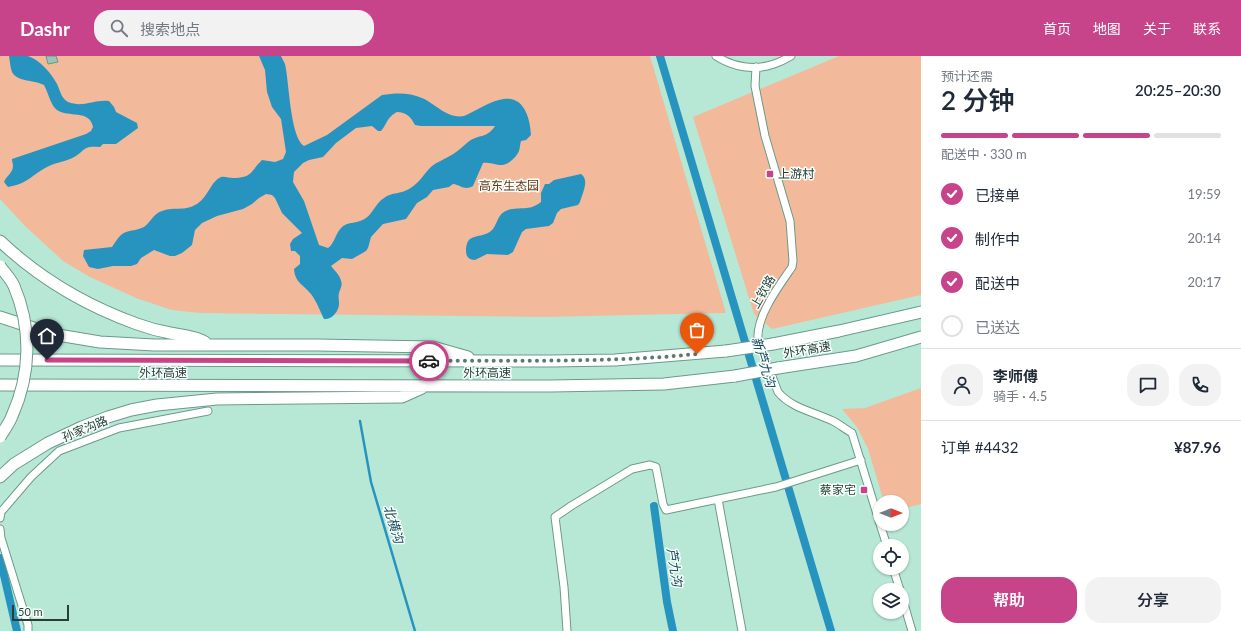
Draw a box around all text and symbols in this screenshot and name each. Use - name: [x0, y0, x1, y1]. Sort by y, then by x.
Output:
- search box: [94, 10, 374, 46]
- text: Dashr: [20, 17, 70, 40]
- icon: search: [108, 17, 130, 39]
- text: 搜索地点: [140, 20, 200, 38]
- text: 首页: [1043, 20, 1071, 37]
- text: 地图: [1093, 20, 1121, 37]
- text: 关于: [1143, 20, 1171, 37]
- text: 联系: [1193, 20, 1221, 37]
- text: 预计还需: [941, 68, 993, 84]
- text: 20:25–20:30: [1135, 81, 1221, 99]
- text: 2 分钟: [941, 84, 1015, 116]
- text: 配送中 · 330 m: [941, 146, 1027, 162]
- place label: 上游村: [778, 166, 815, 181]
- marker: 上游村: [765, 169, 775, 179]
- park label: 高东生态园: [479, 178, 539, 193]
- icon: check: [941, 183, 963, 205]
- text: 已接单: [975, 186, 1020, 204]
- text: 19:59: [1188, 186, 1221, 202]
- icon: check: [941, 227, 963, 249]
- text: 制作中: [975, 230, 1020, 248]
- text: 20:14: [1188, 230, 1221, 246]
- icon: check: [941, 271, 963, 293]
- street label: 上钦路: [747, 272, 778, 311]
- text: 配送中: [975, 274, 1020, 292]
- text: 20:17: [1188, 274, 1221, 290]
- pin: [680, 313, 714, 354]
- text: 已送达: [975, 318, 1020, 336]
- pin: [30, 319, 64, 360]
- icon: bag: [686, 319, 708, 341]
- icon: home: [36, 325, 58, 347]
- water label: 新芦九沟: [749, 335, 780, 391]
- street label: 外环高速: [782, 338, 832, 361]
- courier: [409, 341, 449, 381]
- icon: car: [418, 350, 440, 372]
- button: person: [941, 364, 983, 406]
- button: chat: [1127, 364, 1169, 406]
- button: phone: [1179, 364, 1221, 406]
- street label: 外环高速: [139, 365, 187, 380]
- street label: 外环高速: [463, 365, 511, 380]
- text: 李师傅: [993, 367, 1038, 385]
- text: 骑手 · 4.5: [993, 388, 1047, 404]
- street label: 孙家沟路: [60, 413, 110, 444]
- text: 订单 #4432: [941, 438, 1018, 456]
- text: ¥87.96: [1174, 438, 1221, 456]
- place label: 蔡家宅: [820, 482, 856, 497]
- marker: 蔡家宅: [859, 485, 869, 495]
- north arrow: [873, 495, 909, 531]
- map controls: [873, 495, 909, 619]
- water label: 北横沟: [381, 503, 408, 547]
- button: locate: [873, 539, 909, 575]
- water label: 芦九沟: [664, 546, 686, 589]
- button: 帮助: [941, 577, 1077, 623]
- button: 分享: [1085, 577, 1221, 623]
- button: layers: [873, 583, 909, 619]
- scale bar: [12, 603, 69, 622]
- text: 50 m: [18, 605, 43, 618]

